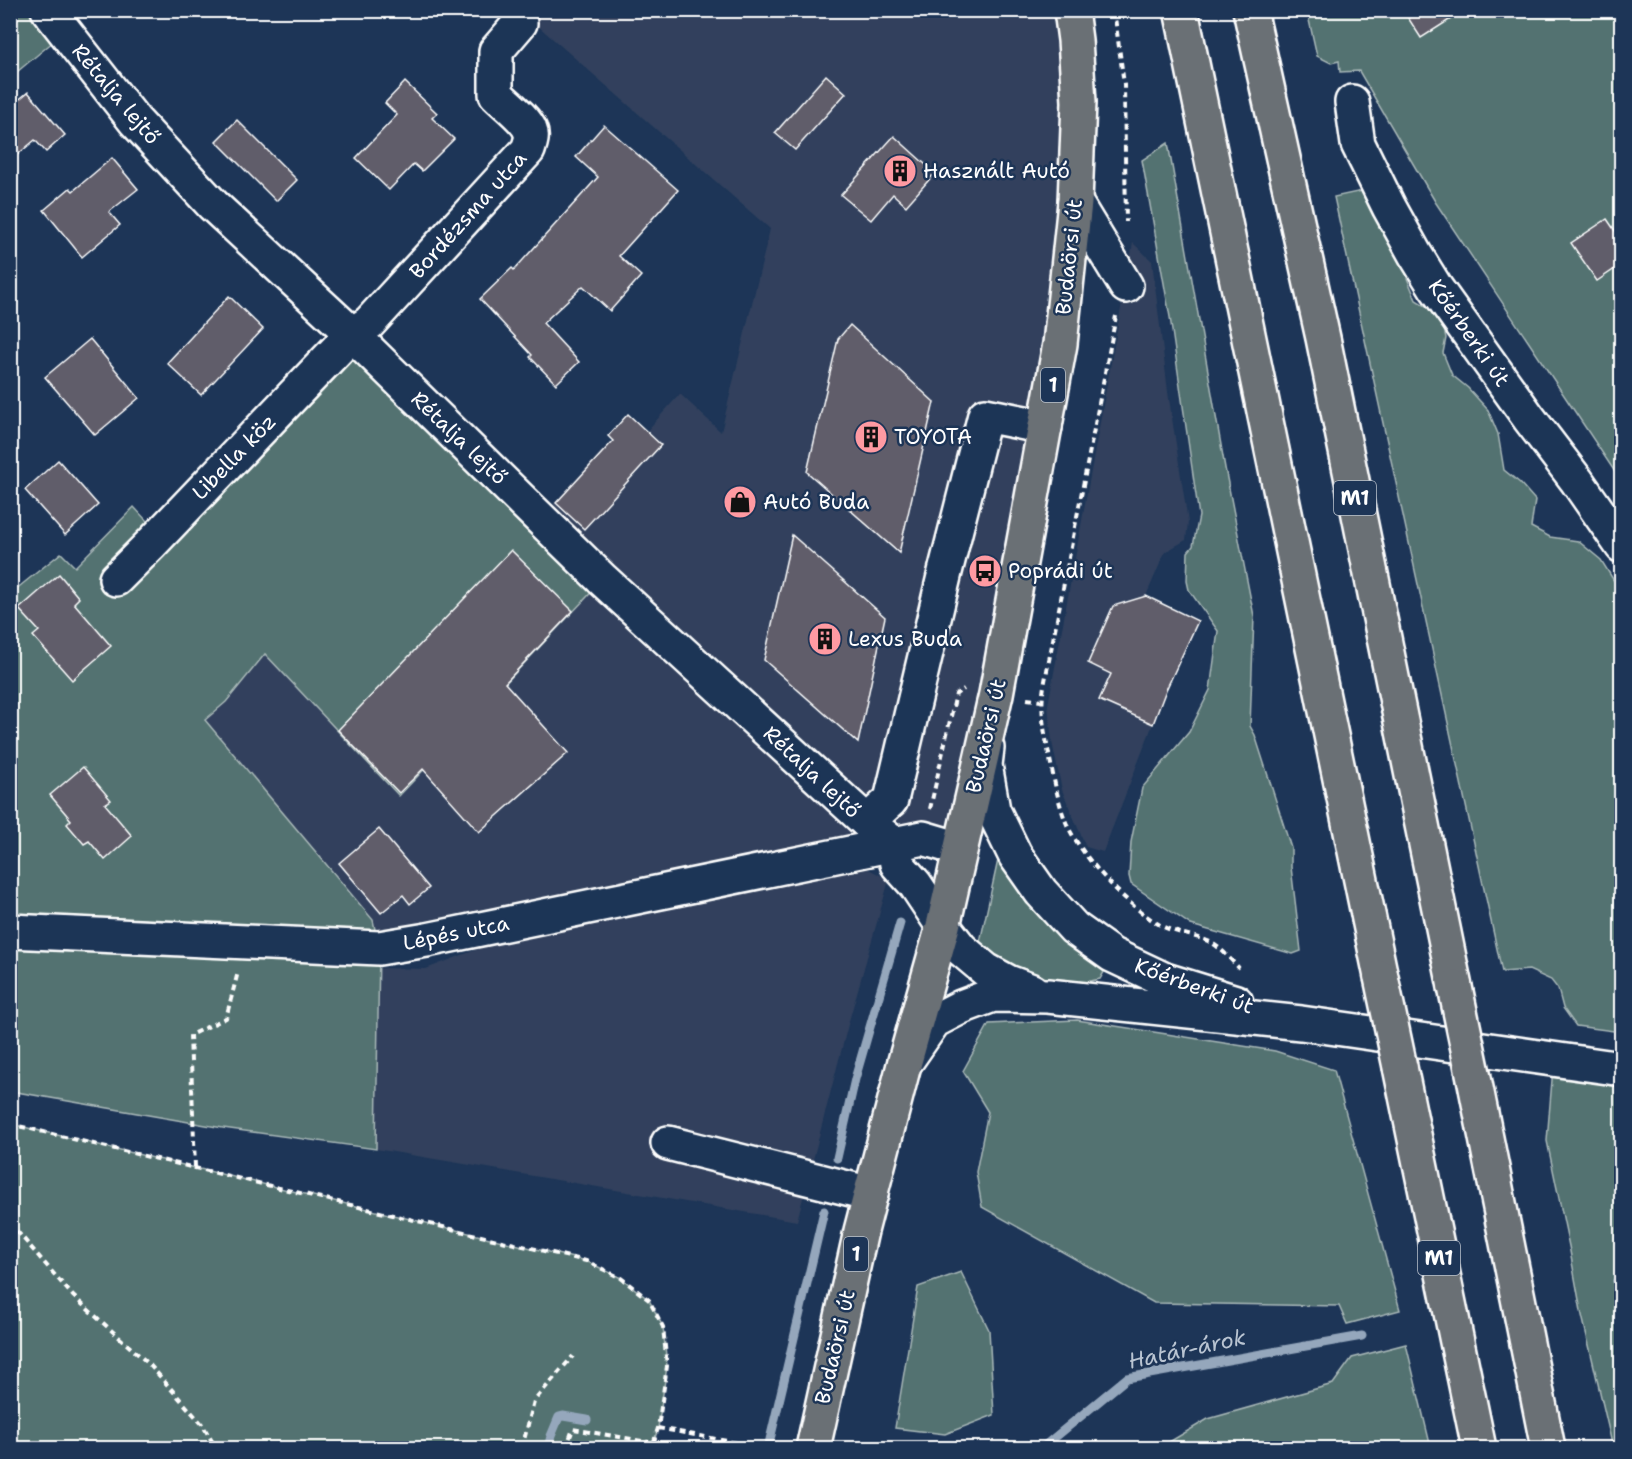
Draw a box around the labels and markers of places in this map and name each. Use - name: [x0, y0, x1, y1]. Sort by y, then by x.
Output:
- building icon: Használt Autó: [882, 153, 918, 189]
- place label: Használt Autó: [923, 157, 1070, 185]
- building icon: TOYOTA: [853, 419, 889, 455]
- place label: TOYOTA: [894, 423, 972, 451]
- shop icon: Autó Buda: [722, 484, 758, 520]
- place label: Autó Buda: [763, 488, 869, 516]
- bus stop icon: Poprádi út: [967, 553, 1003, 589]
- place label: Poprádi út: [1008, 557, 1113, 585]
- building icon: Lexus Buda: [807, 621, 843, 657]
- place label: Lexus Buda: [848, 625, 962, 653]

